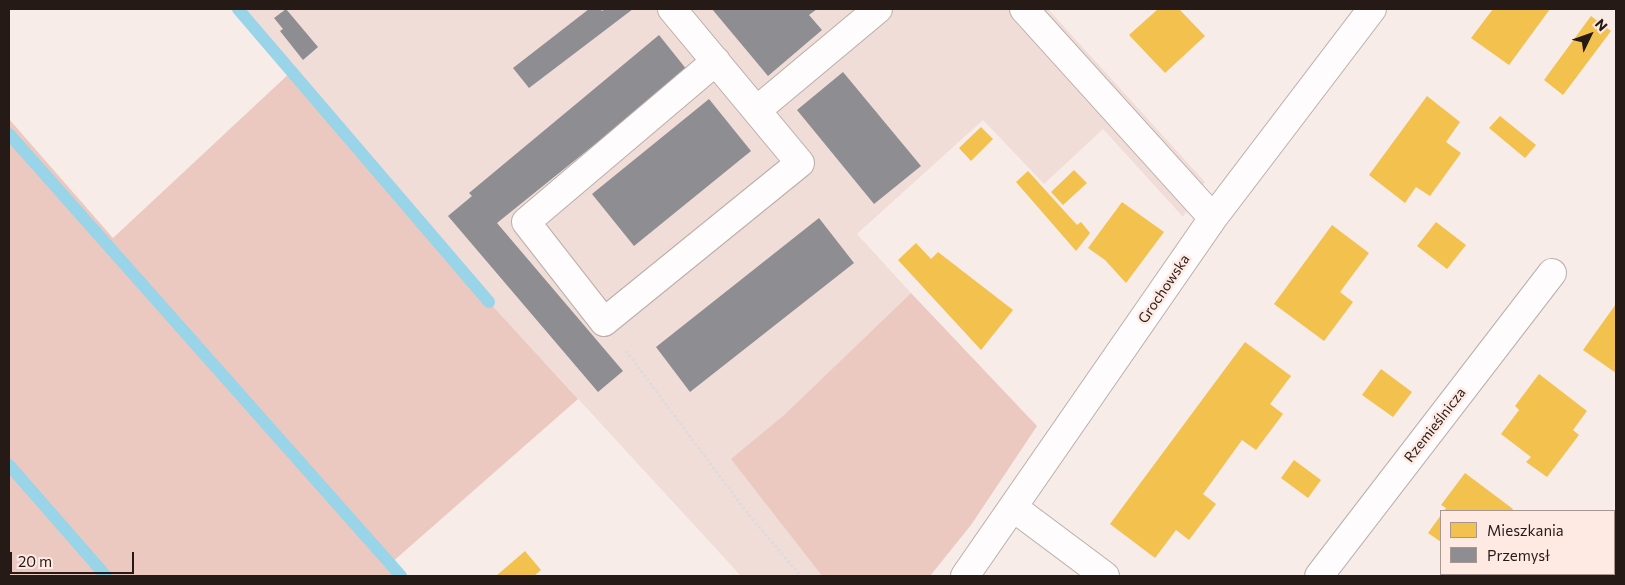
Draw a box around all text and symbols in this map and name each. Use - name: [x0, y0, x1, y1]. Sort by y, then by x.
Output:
- north arrow: [1565, 10, 1615, 60]
- text: N: [1592, 15, 1611, 34]
- street label: Grochowska: [1135, 251, 1193, 327]
- street label: Rzemieślnicza: [1401, 385, 1469, 465]
- legend: [1440, 510, 1615, 575]
- text: Mieszkania: [1487, 521, 1564, 539]
- scale bar: [12, 542, 136, 574]
- text: Przemysł: [1487, 546, 1550, 564]
- text: 20 m: [18, 552, 52, 570]

